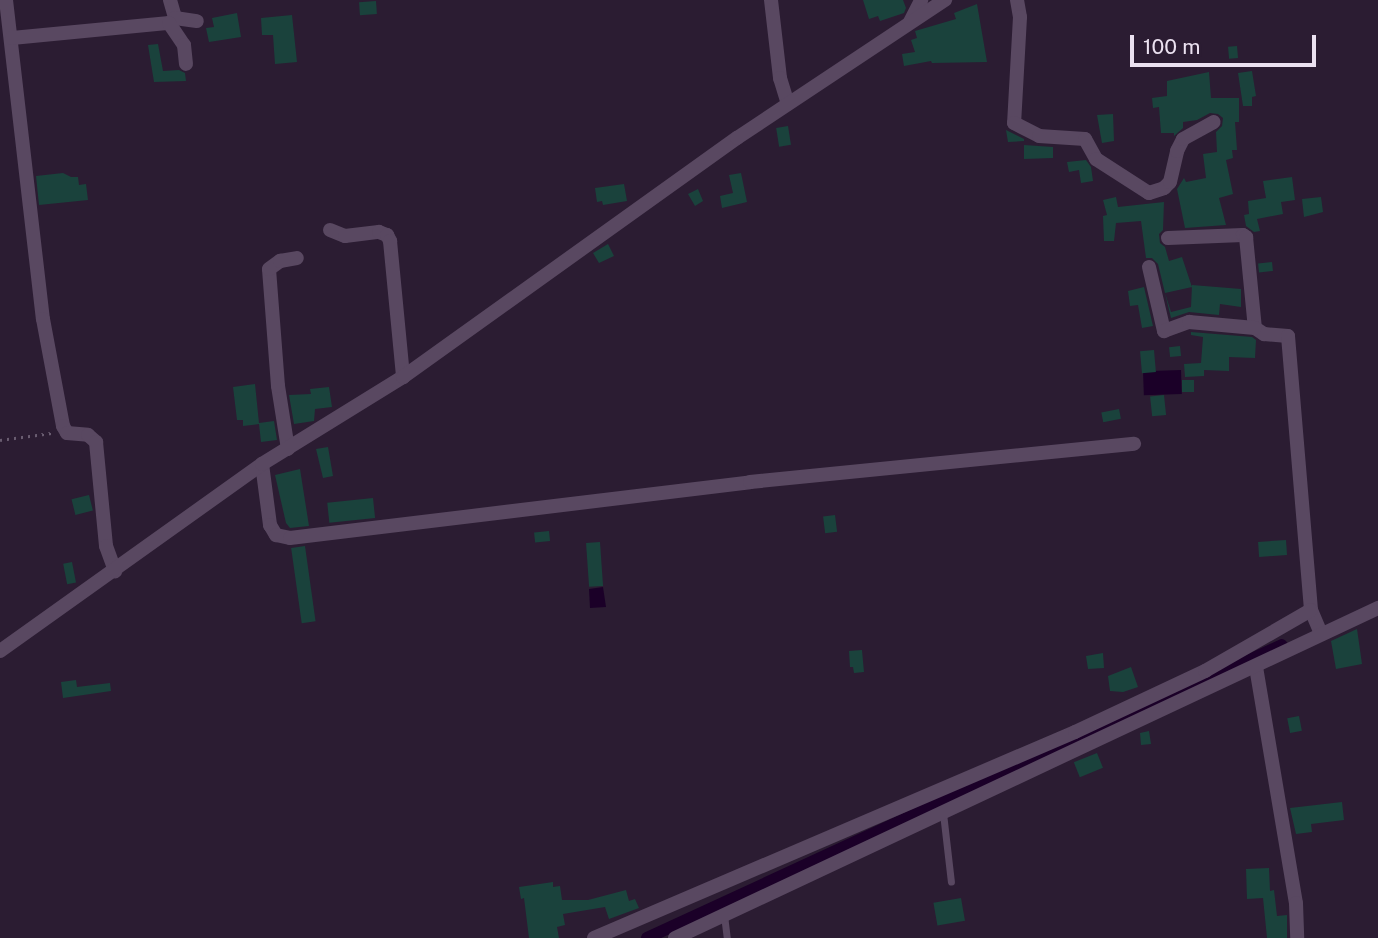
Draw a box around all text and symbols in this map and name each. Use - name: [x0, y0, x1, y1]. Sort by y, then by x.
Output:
- scale bar: [1133, 21, 1318, 65]
- text: 100 m: [1143, 34, 1200, 59]

